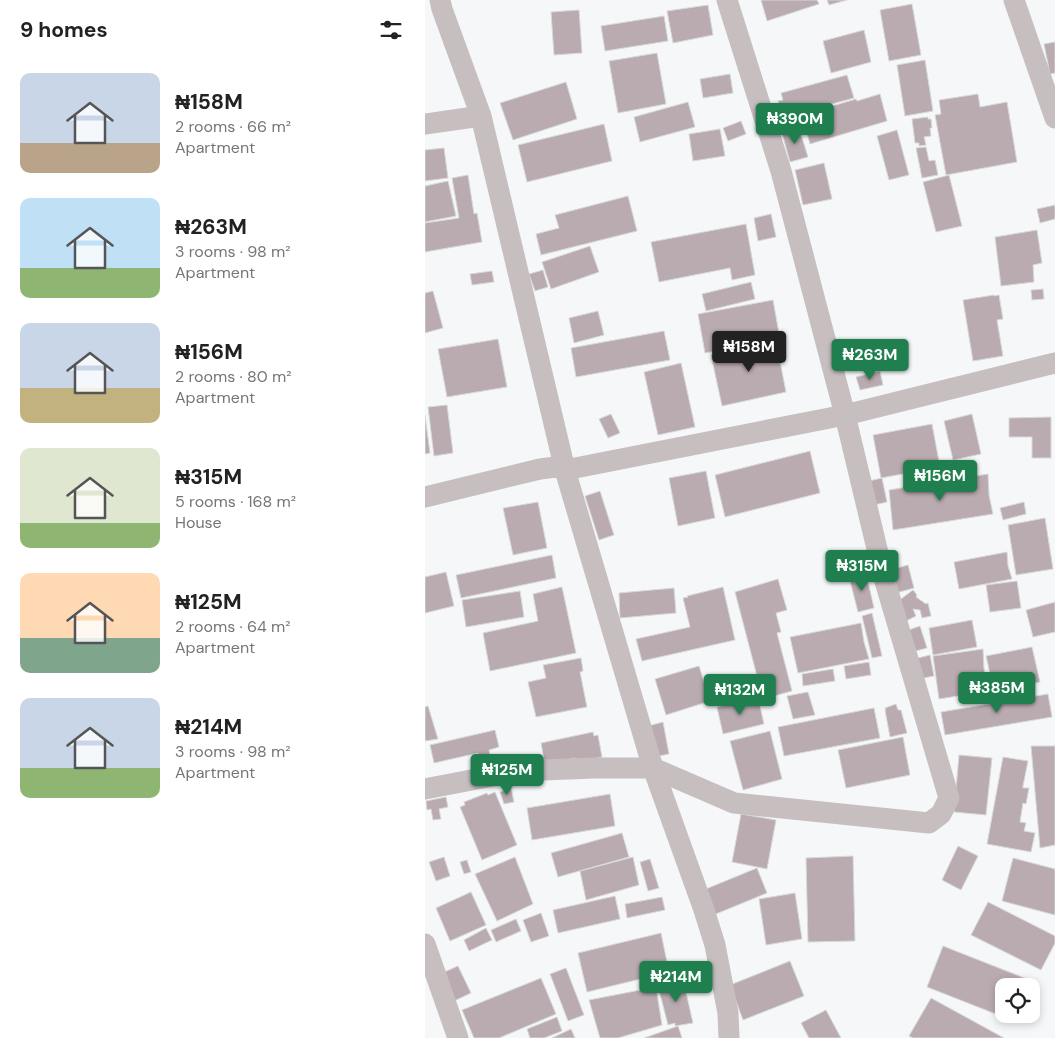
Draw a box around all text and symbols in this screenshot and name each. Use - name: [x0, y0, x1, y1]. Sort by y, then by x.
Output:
- text: 9 homes: [20, 16, 108, 44]
- icon: filters: [377, 16, 405, 44]
- text: ₦158M: [175, 88, 243, 116]
- icon: home: [60, 93, 120, 153]
- pin: ₦390M: [760, 102, 830, 145]
- text: ₦390M: [767, 108, 823, 129]
- text: 2 rooms · 66 m²: [175, 116, 291, 137]
- text: Apartment: [175, 137, 255, 158]
- text: ₦263M: [175, 213, 247, 241]
- icon: home: [60, 218, 120, 278]
- text: 3 rooms · 98 m²: [175, 241, 291, 262]
- text: Apartment: [175, 262, 255, 283]
- pin: ₦158M: [714, 330, 784, 373]
- text: ₦158M: [723, 336, 775, 357]
- text: ₦156M: [175, 338, 243, 366]
- pin: ₦263M: [835, 338, 905, 381]
- icon: home: [60, 343, 120, 403]
- text: ₦263M: [843, 344, 897, 365]
- text: 2 rooms · 80 m²: [175, 366, 292, 387]
- text: Apartment: [175, 387, 255, 408]
- pin: ₦156M: [905, 460, 975, 502]
- text: ₦315M: [175, 463, 242, 491]
- text: ₦156M: [914, 465, 966, 486]
- icon: home: [60, 468, 120, 528]
- text: 5 rooms · 168 m²: [175, 491, 296, 512]
- text: House: [175, 512, 222, 533]
- pin: ₦315M: [827, 550, 897, 592]
- text: ₦315M: [836, 555, 888, 576]
- text: ₦125M: [175, 588, 242, 616]
- icon: home: [60, 593, 120, 653]
- text: 2 rooms · 64 m²: [175, 616, 291, 637]
- text: Apartment: [175, 637, 255, 658]
- pin: ₦385M: [962, 672, 1032, 714]
- pin: ₦132M: [705, 674, 775, 716]
- text: ₦385M: [969, 677, 1025, 698]
- text: ₦132M: [715, 679, 765, 700]
- text: ₦214M: [175, 713, 242, 741]
- icon: home: [60, 718, 120, 778]
- text: 3 rooms · 98 m²: [175, 741, 291, 762]
- pin: ₦125M: [472, 754, 542, 796]
- text: ₦125M: [482, 759, 532, 780]
- text: Apartment: [175, 762, 255, 783]
- pin: ₦214M: [641, 960, 711, 1003]
- text: ₦214M: [650, 966, 702, 987]
- map controls: [995, 978, 1040, 1023]
- button: locate: [995, 978, 1040, 1023]

